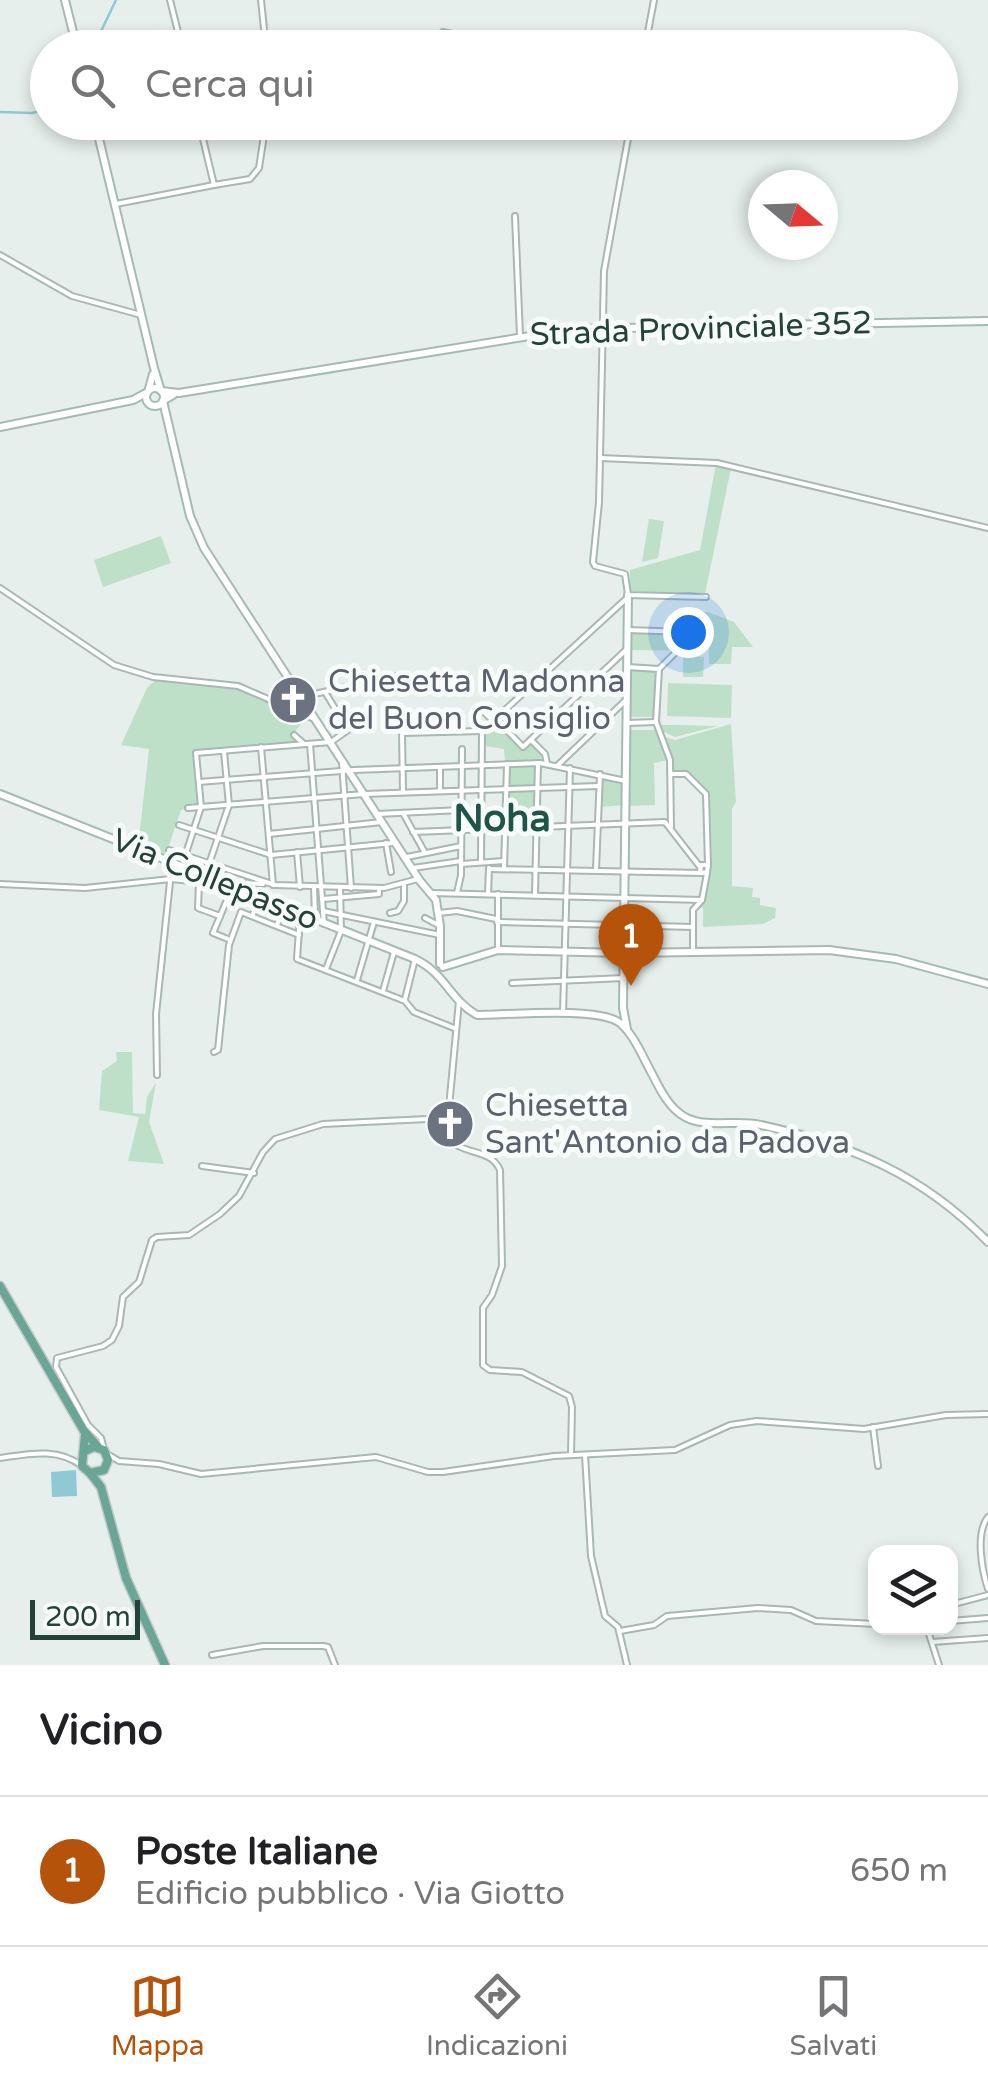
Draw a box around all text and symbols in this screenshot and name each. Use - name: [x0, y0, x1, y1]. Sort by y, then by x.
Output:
- search box: [30, 30, 958, 140]
- icon: search: [65, 58, 120, 113]
- text: Cerca qui: [145, 62, 314, 108]
- north arrow: [748, 170, 838, 260]
- street label: Strada Provinciale 352: [529, 304, 873, 354]
- your location: [663, 607, 714, 658]
- place label: Chiesetta Madonna del Buon Consiglio: [328, 663, 626, 738]
- church icon: Chiesetta Madonna del Buon Consiglio: [267, 674, 319, 726]
- district label: Noha: [453, 796, 551, 842]
- street label: Via Collepasso: [106, 821, 324, 939]
- pin: 1: [598, 904, 664, 986]
- place label: Chiesetta Sant'Antonio da Padova: [485, 1087, 850, 1162]
- church icon: Chiesetta Sant'Antonio da Padova: [424, 1098, 476, 1150]
- map controls: [868, 1545, 958, 1635]
- button: layers: [868, 1545, 958, 1635]
- scale bar: [30, 1595, 140, 1640]
- text: 200 m: [45, 1600, 131, 1634]
- text: Vicino: [40, 1705, 163, 1756]
- text: Poste Italiane: [135, 1829, 378, 1875]
- text: 1: [62, 1852, 83, 1890]
- text: 650 m: [850, 1852, 948, 1890]
- text: Edificio pubblico · Via Giotto: [135, 1875, 565, 1913]
- tab: Mappa: [111, 1969, 205, 2063]
- tab: Indicazioni: [426, 1969, 568, 2063]
- tab: Salvati: [790, 1969, 877, 2063]

